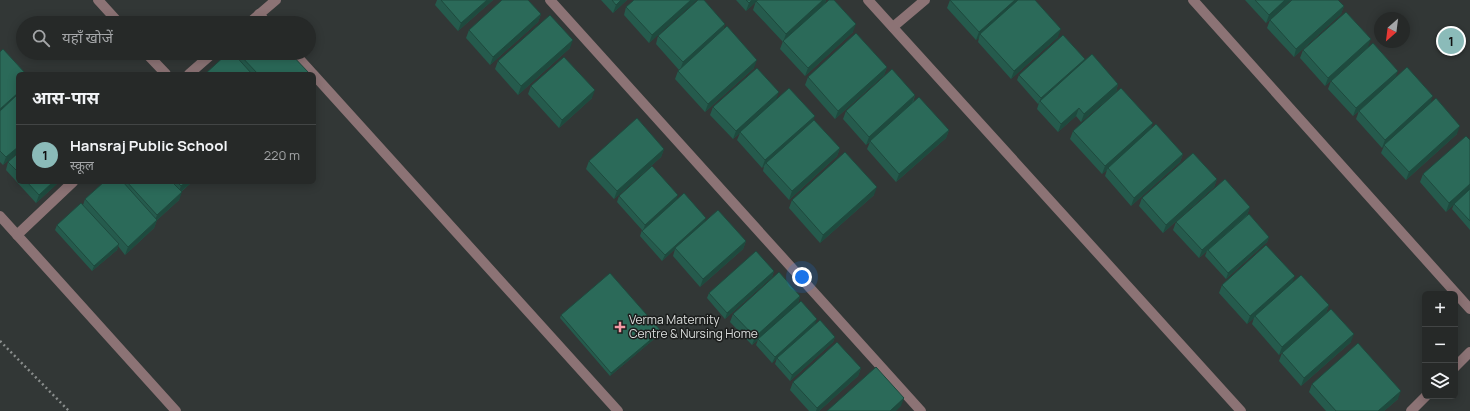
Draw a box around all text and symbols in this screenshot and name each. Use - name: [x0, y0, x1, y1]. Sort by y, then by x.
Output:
- north arrow: [1374, 12, 1410, 48]
- search box: [16, 16, 316, 60]
- pin: 1: [1438, 26, 1464, 56]
- icon: search: [30, 27, 52, 49]
- text: यहाँ खोजें: [62, 27, 113, 48]
- text: आस-पास: [32, 86, 99, 109]
- text: Hansraj Public School: [70, 135, 228, 156]
- text: 1: [42, 146, 48, 164]
- text: 220 m: [264, 146, 300, 164]
- text: स्कूल: [70, 156, 94, 174]
- your location: [792, 267, 812, 287]
- map controls: [1422, 291, 1458, 399]
- button: +: [1422, 291, 1458, 327]
- place label: Verma Maternity Centre & Nursing Home: [629, 311, 758, 342]
- marker: Verma Maternity Centre & Nursing Home: [614, 321, 626, 333]
- button: −: [1422, 327, 1458, 363]
- button: layers: [1422, 363, 1458, 399]

